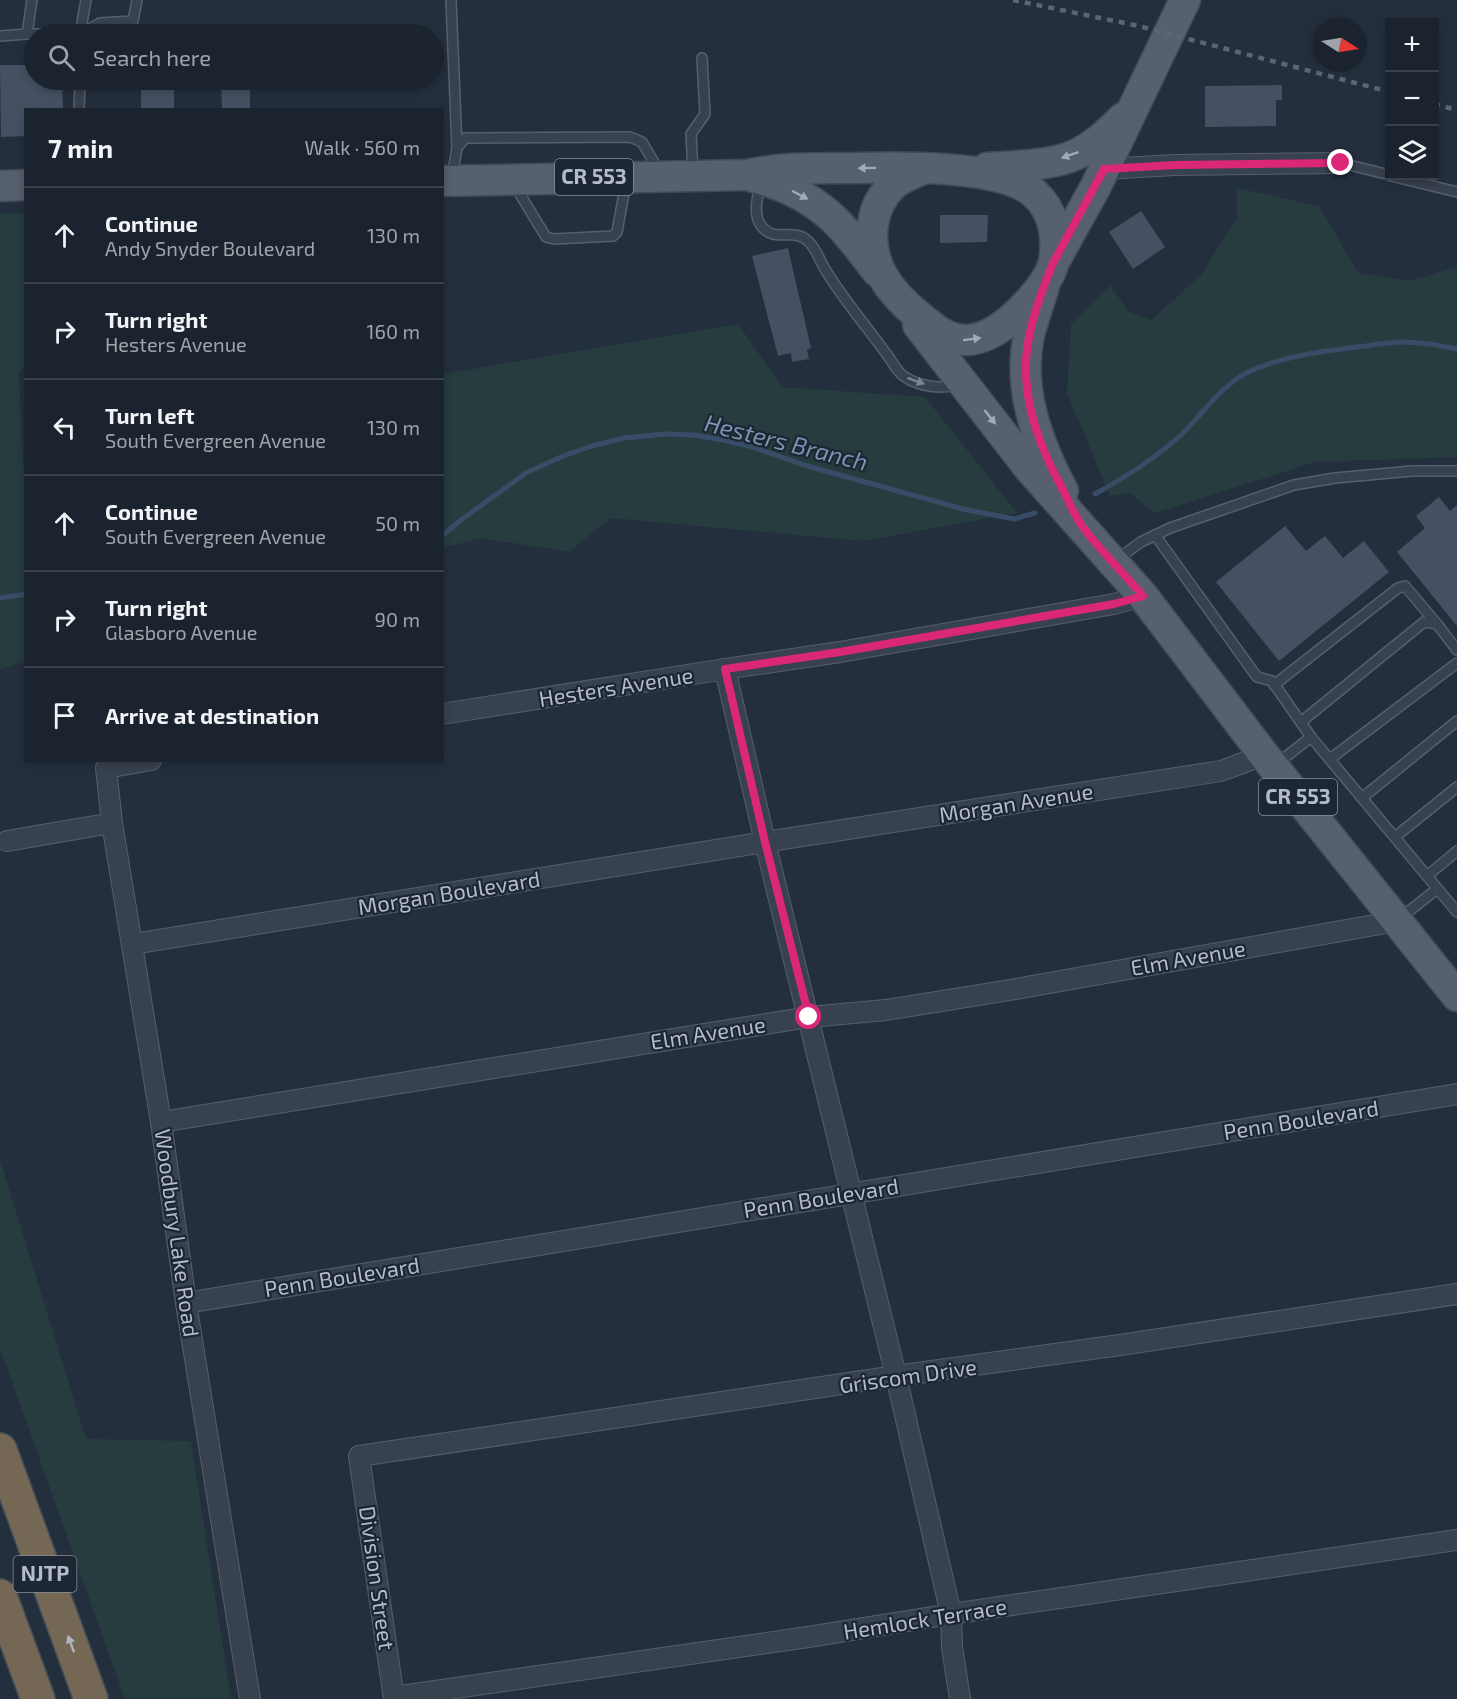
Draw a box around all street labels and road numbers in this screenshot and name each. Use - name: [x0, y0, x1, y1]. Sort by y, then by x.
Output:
- road number: CR 553: [555, 159, 633, 195]
- street label: Hesters Avenue: [537, 661, 695, 711]
- street label: Morgan Avenue: [937, 777, 1095, 827]
- road number: CR 553: [1259, 779, 1337, 815]
- street label: Morgan Boulevard: [356, 865, 542, 919]
- street label: Elm Avenue: [1128, 934, 1247, 980]
- street label: Elm Avenue: [648, 1010, 767, 1054]
- street label: Penn Boulevard: [1221, 1094, 1380, 1144]
- street label: Woodbury Lake Road: [151, 1127, 205, 1338]
- street label: Penn Boulevard: [741, 1172, 900, 1222]
- street label: Penn Boulevard: [262, 1251, 421, 1301]
- street label: Griscom Drive: [837, 1352, 978, 1398]
- street label: Division Street: [355, 1504, 401, 1652]
- road number: NJTP: [14, 1556, 76, 1592]
- street label: Hemlock Terrace: [841, 1592, 1008, 1644]

